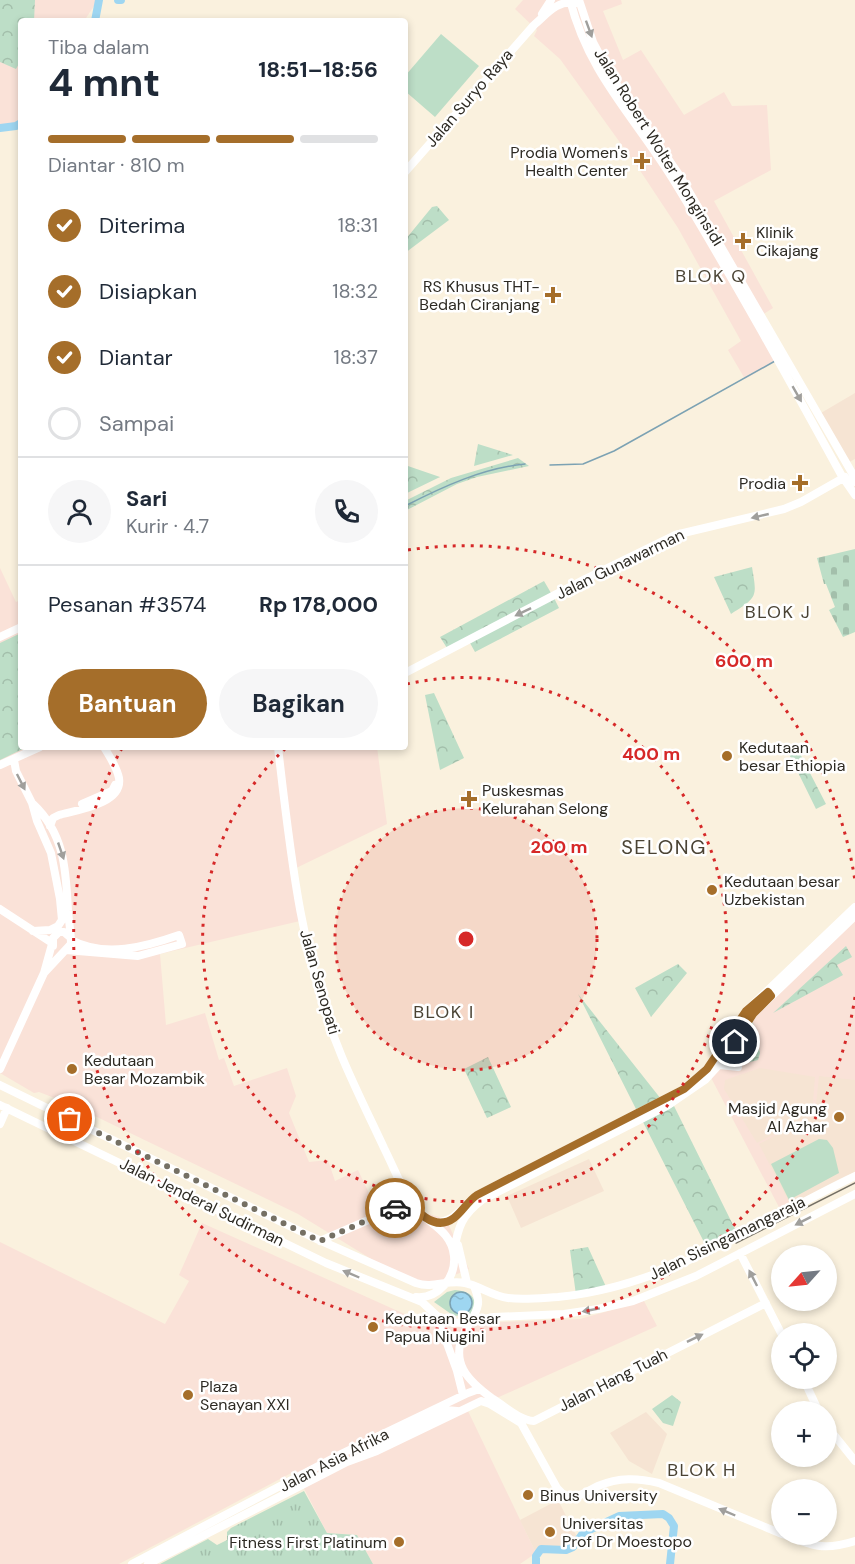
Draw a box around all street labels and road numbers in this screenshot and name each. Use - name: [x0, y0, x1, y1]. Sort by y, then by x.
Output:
- street label: Jalan Suryo Raya: [421, 44, 517, 152]
- street label: Jalan Robert Wolter Monginsidi: [589, 44, 729, 250]
- street label: Jalan Gunawarman: [552, 524, 688, 604]
- street label: Jalan Senopati: [295, 927, 345, 1037]
- street label: Jalan Jenderal Sudirman: [116, 1153, 288, 1251]
- street label: Jalan Sisingamangaraja: [645, 1191, 809, 1285]
- street label: Jalan Hang Tuah: [555, 1343, 671, 1417]
- street label: Jalan Asia Afrika: [276, 1423, 392, 1497]

